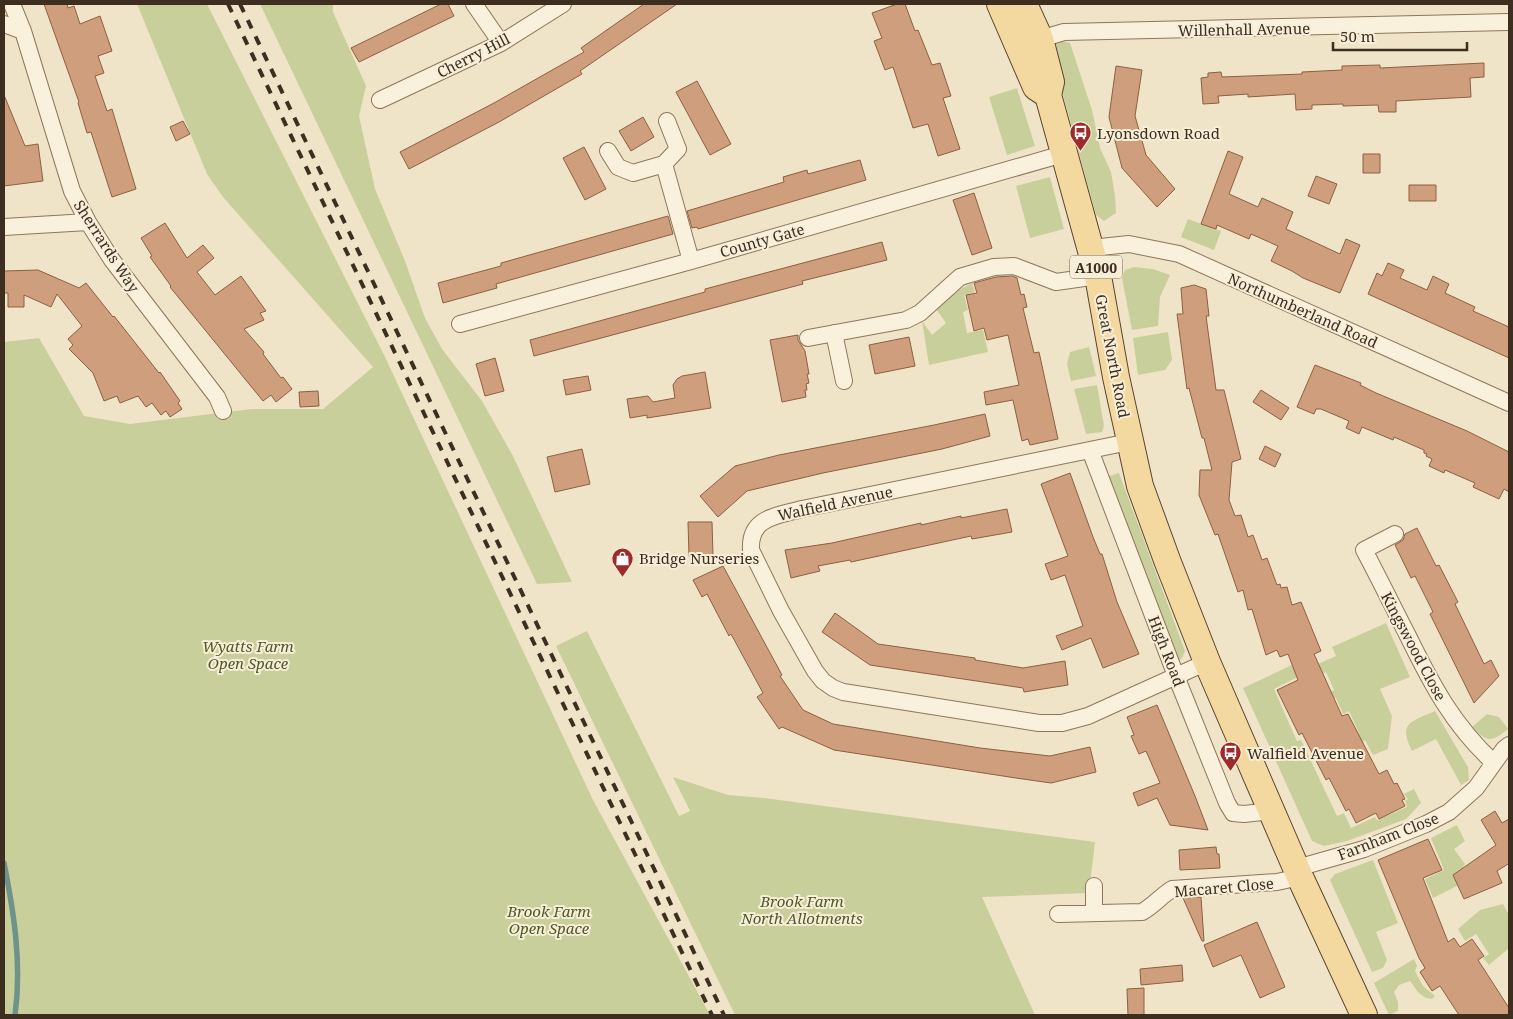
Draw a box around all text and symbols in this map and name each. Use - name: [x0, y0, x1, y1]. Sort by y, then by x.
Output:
- street label: Willenhall Avenue: [1178, 18, 1310, 40]
- scale bar: [1333, 20, 1467, 52]
- text: 50 m: [1340, 26, 1375, 46]
- street label: Cherry Hill: [433, 28, 513, 82]
- bus stop icon: Lyonsdown Road: [1069, 121, 1093, 152]
- place label: Lyonsdown Road: [1097, 123, 1220, 143]
- street label: Sherrards Way: [70, 196, 145, 296]
- street label: County Gate: [717, 218, 807, 262]
- road number: A1000: [1070, 256, 1122, 278]
- street label: Northumberland Road: [1225, 268, 1381, 352]
- street label: Great North Road: [1091, 293, 1135, 419]
- street label: Walfield Avenue: [776, 481, 894, 525]
- shop icon: Bridge Nurseries: [611, 546, 635, 577]
- place label: Bridge Nurseries: [639, 548, 760, 568]
- street label: Kingswood Close: [1377, 588, 1451, 704]
- street label: High Road: [1144, 613, 1190, 689]
- park label: Wyatts Farm Open Space: [202, 636, 294, 673]
- bus stop icon: Walfield Avenue: [1219, 741, 1243, 772]
- place label: Walfield Avenue: [1247, 743, 1364, 763]
- street label: Farnham Close: [1335, 808, 1441, 864]
- street label: Macaret Close: [1173, 873, 1275, 901]
- park label: Brook Farm North Allotments: [740, 891, 863, 928]
- park label: Brook Farm Open Space: [506, 901, 591, 938]

